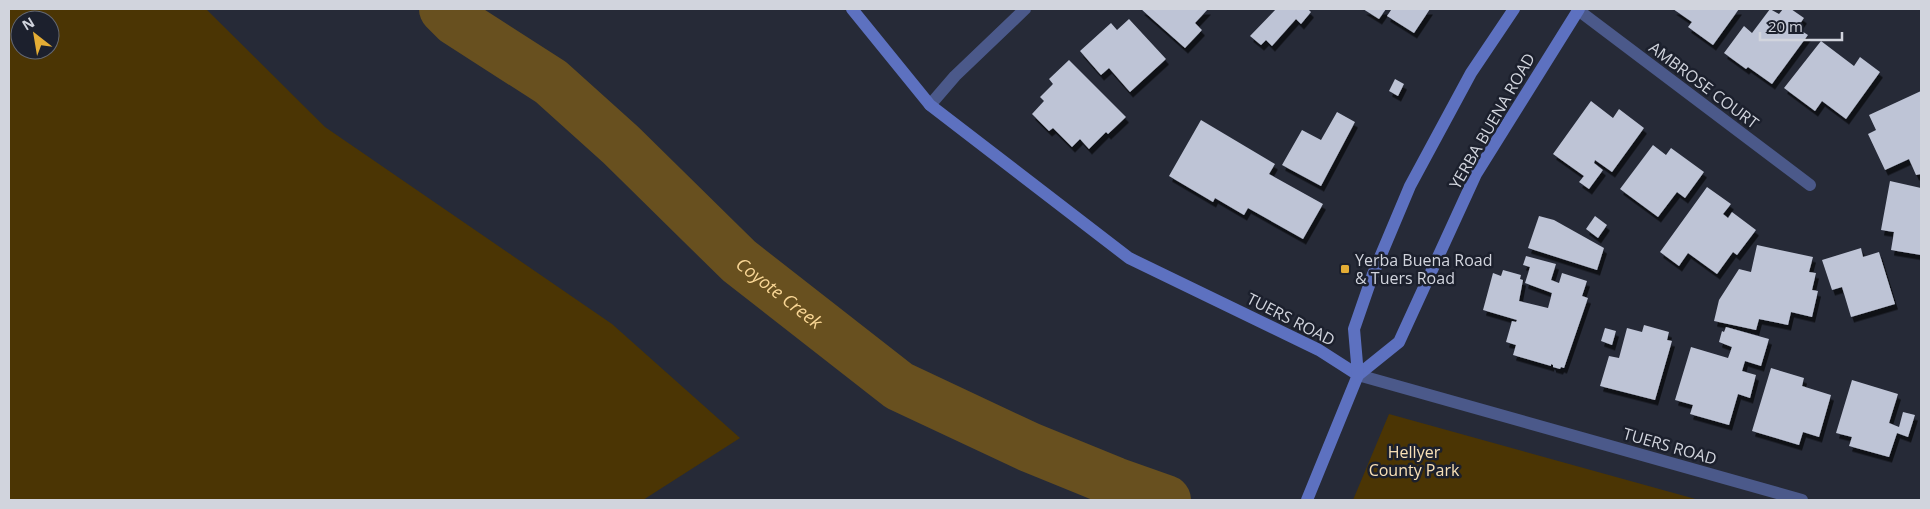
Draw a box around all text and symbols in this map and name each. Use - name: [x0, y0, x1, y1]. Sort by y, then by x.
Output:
- north arrow: [10, 10, 60, 60]
- scale bar: [1760, 10, 1842, 42]
- text: N: [18, 12, 38, 35]
- text: 20 m: [1768, 16, 1803, 36]
- street label: AMBROSE COURT: [1645, 37, 1763, 134]
- street label: YERBA BUENA ROAD: [1444, 49, 1540, 193]
- place label: Yerba Buena Road & Tuers Road: [1355, 249, 1492, 289]
- water label: Coyote Creek: [732, 251, 829, 335]
- marker: Yerba Buena Road & Tuers Road: [1339, 263, 1351, 275]
- street label: TUERS ROAD: [1243, 287, 1339, 351]
- street label: TUERS ROAD: [1621, 422, 1719, 470]
- park label: Hellyer County Park: [1369, 441, 1460, 481]

